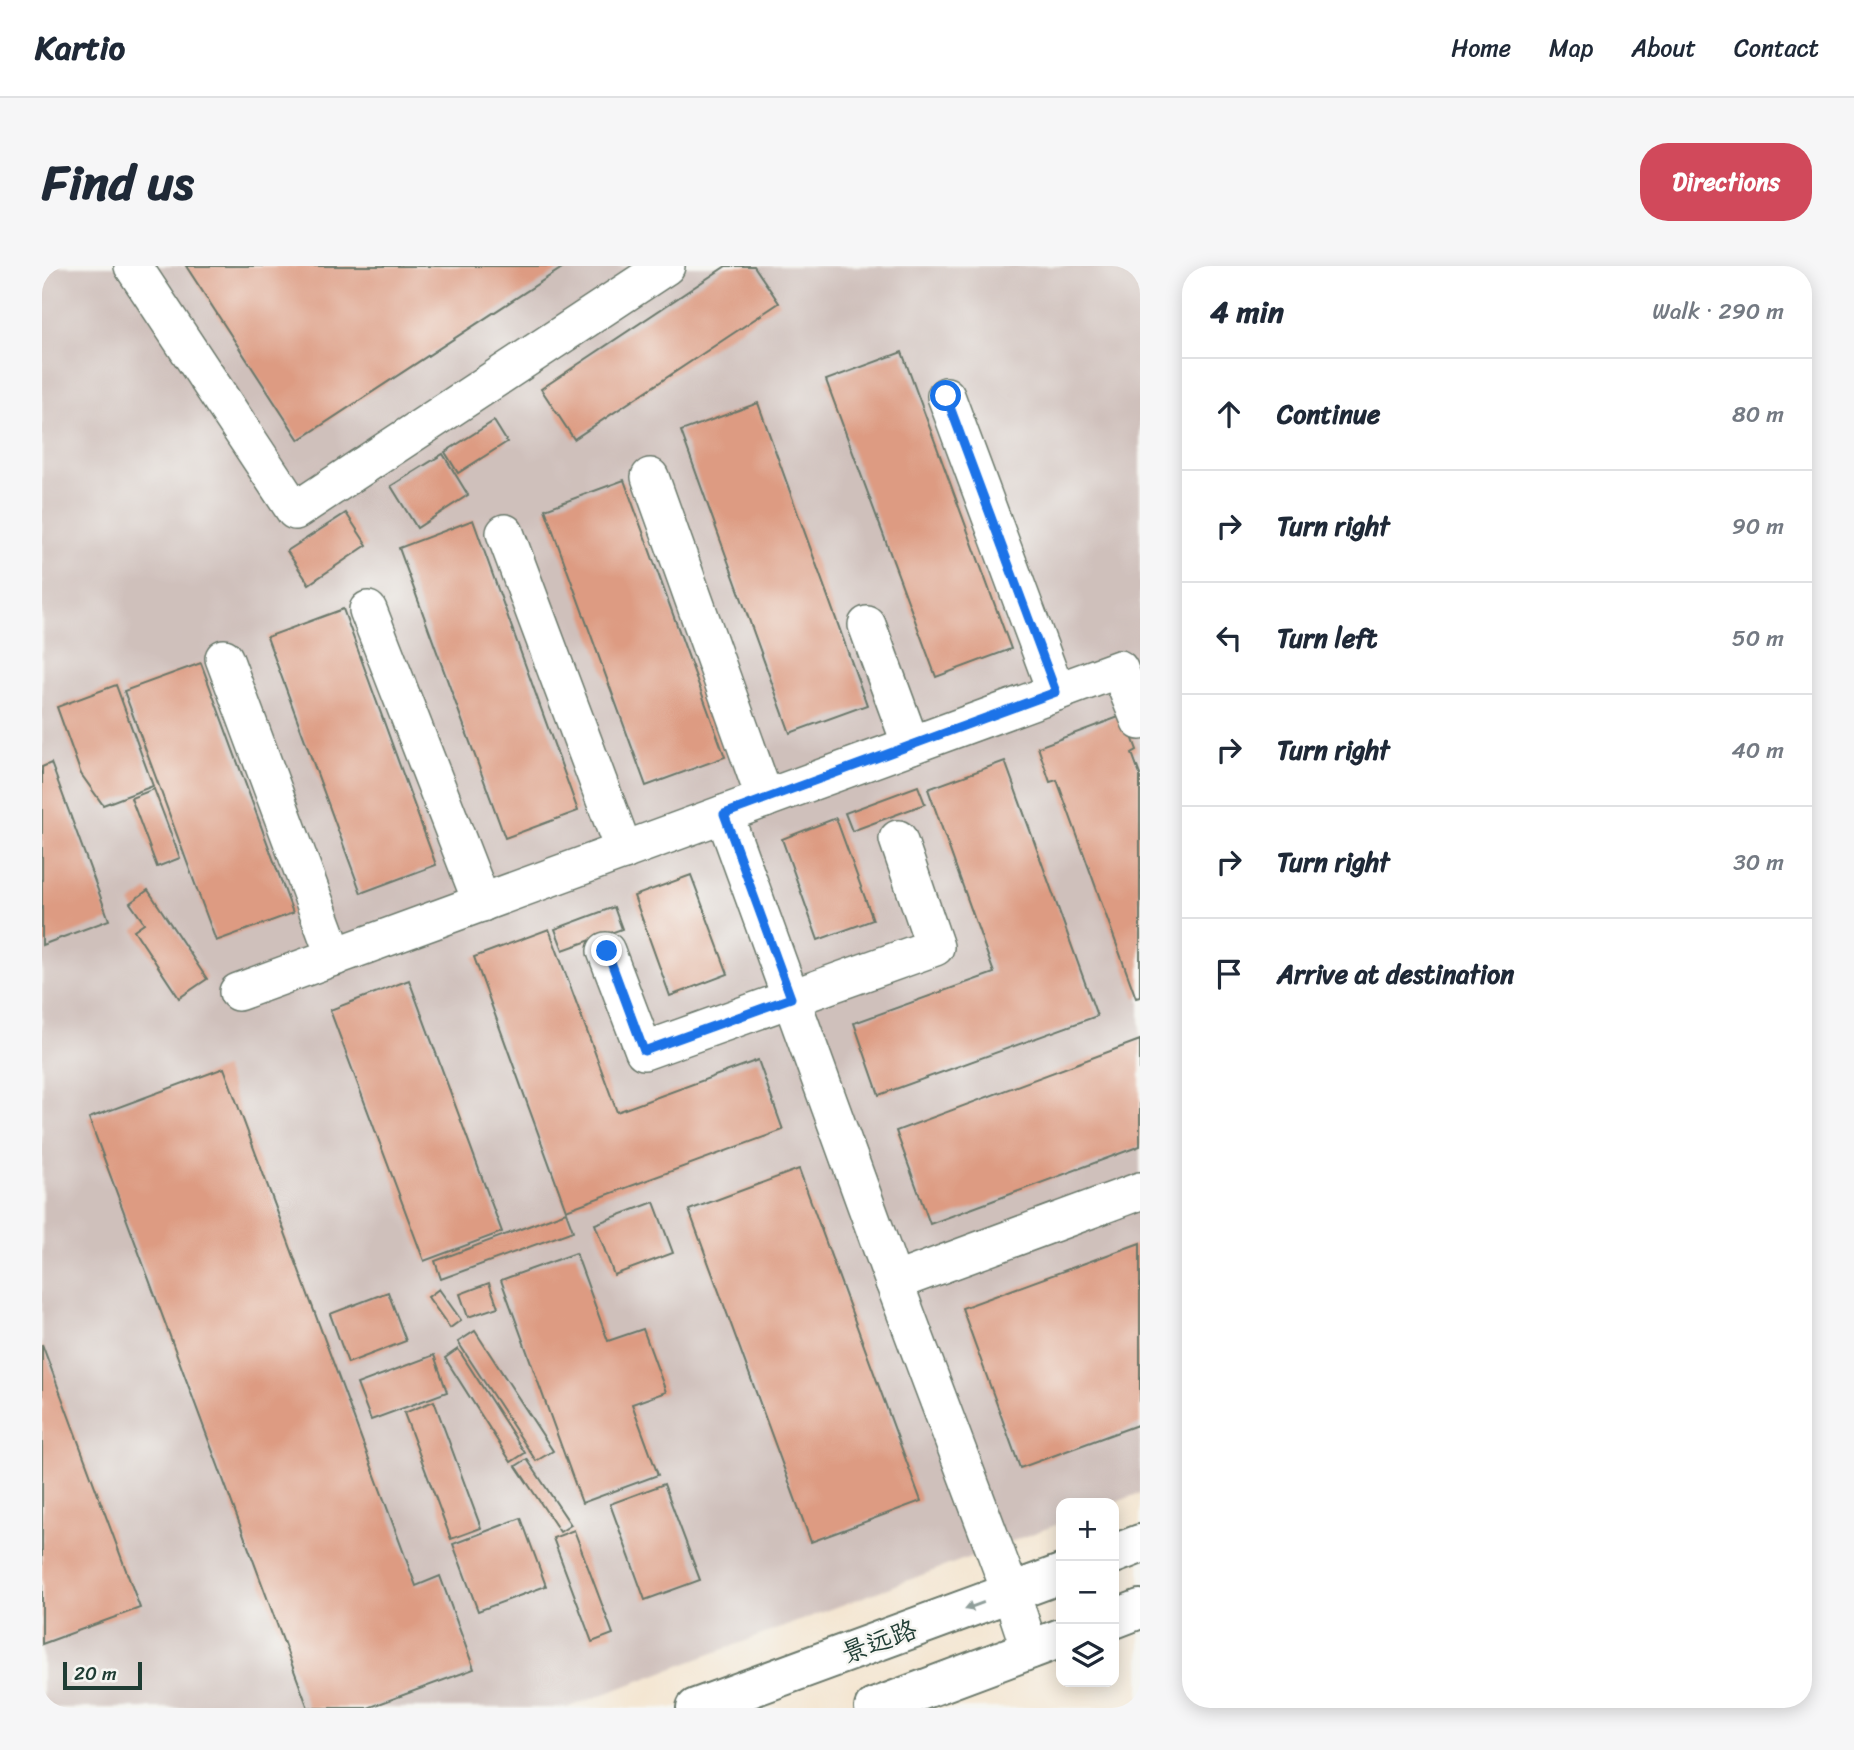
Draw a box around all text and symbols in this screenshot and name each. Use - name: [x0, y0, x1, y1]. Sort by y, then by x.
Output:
- text: Kartio: [35, 19, 125, 77]
- text: Home: [1451, 27, 1511, 69]
- text: Map: [1549, 27, 1593, 69]
- text: About: [1631, 27, 1696, 69]
- text: Contact: [1734, 27, 1819, 69]
- text: Find us: [42, 139, 194, 226]
- button: Directions: [1640, 143, 1812, 221]
- text: 4 min: [1210, 285, 1284, 339]
- text: Walk · 290 m: [1652, 291, 1784, 332]
- route start: [930, 380, 961, 411]
- text: Continue: [1277, 391, 1380, 437]
- text: 80 m: [1732, 394, 1784, 435]
- icon: ahead: [1210, 395, 1248, 433]
- text: Turn right: [1277, 503, 1390, 549]
- text: 90 m: [1732, 506, 1784, 547]
- icon: right: [1210, 507, 1248, 545]
- text: Turn left: [1277, 615, 1377, 661]
- text: 50 m: [1732, 618, 1784, 659]
- icon: left: [1210, 619, 1248, 657]
- text: Turn right: [1277, 727, 1390, 773]
- text: 40 m: [1731, 730, 1784, 771]
- icon: right: [1210, 731, 1248, 769]
- text: Turn right: [1277, 839, 1390, 885]
- text: 30 m: [1733, 842, 1784, 883]
- icon: right: [1210, 843, 1248, 881]
- route end: [591, 935, 622, 966]
- text: Arrive at destination: [1277, 951, 1514, 997]
- icon: arrive: [1210, 955, 1248, 993]
- map controls: [1056, 1498, 1119, 1687]
- button: +: [1056, 1498, 1119, 1561]
- button: −: [1056, 1561, 1119, 1624]
- one-way arrow: [964, 1601, 985, 1612]
- street label: 景远路: [834, 1606, 924, 1676]
- button: layers: [1056, 1624, 1119, 1687]
- text: 20 m: [74, 1657, 117, 1690]
- scale bar: [63, 1659, 142, 1691]

